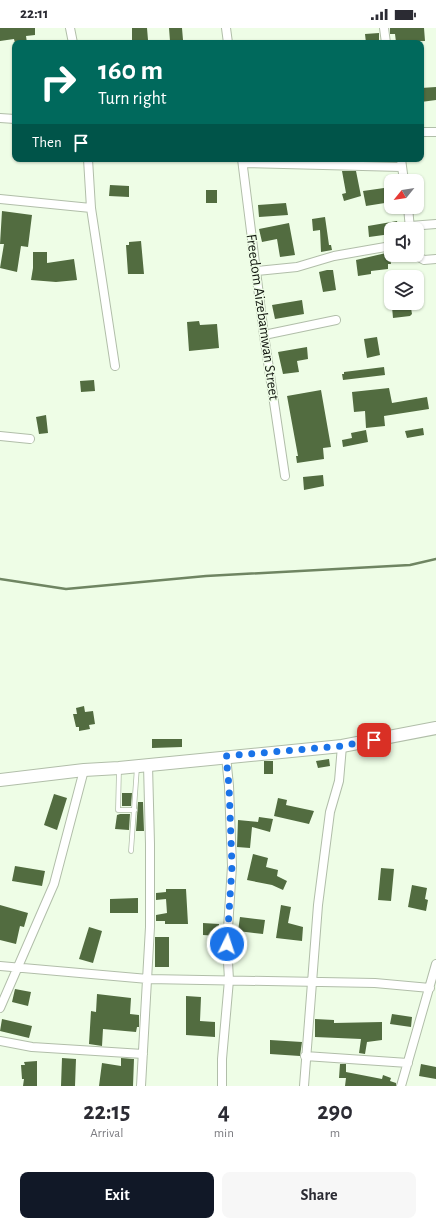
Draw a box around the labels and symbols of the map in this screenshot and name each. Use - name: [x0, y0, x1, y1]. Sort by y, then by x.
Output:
- north arrow: [384, 174, 424, 214]
- street label: Freedom Aizebamwan Street: [243, 233, 282, 401]
- pin: [357, 723, 391, 757]
- position arrow: [206, 923, 248, 965]

